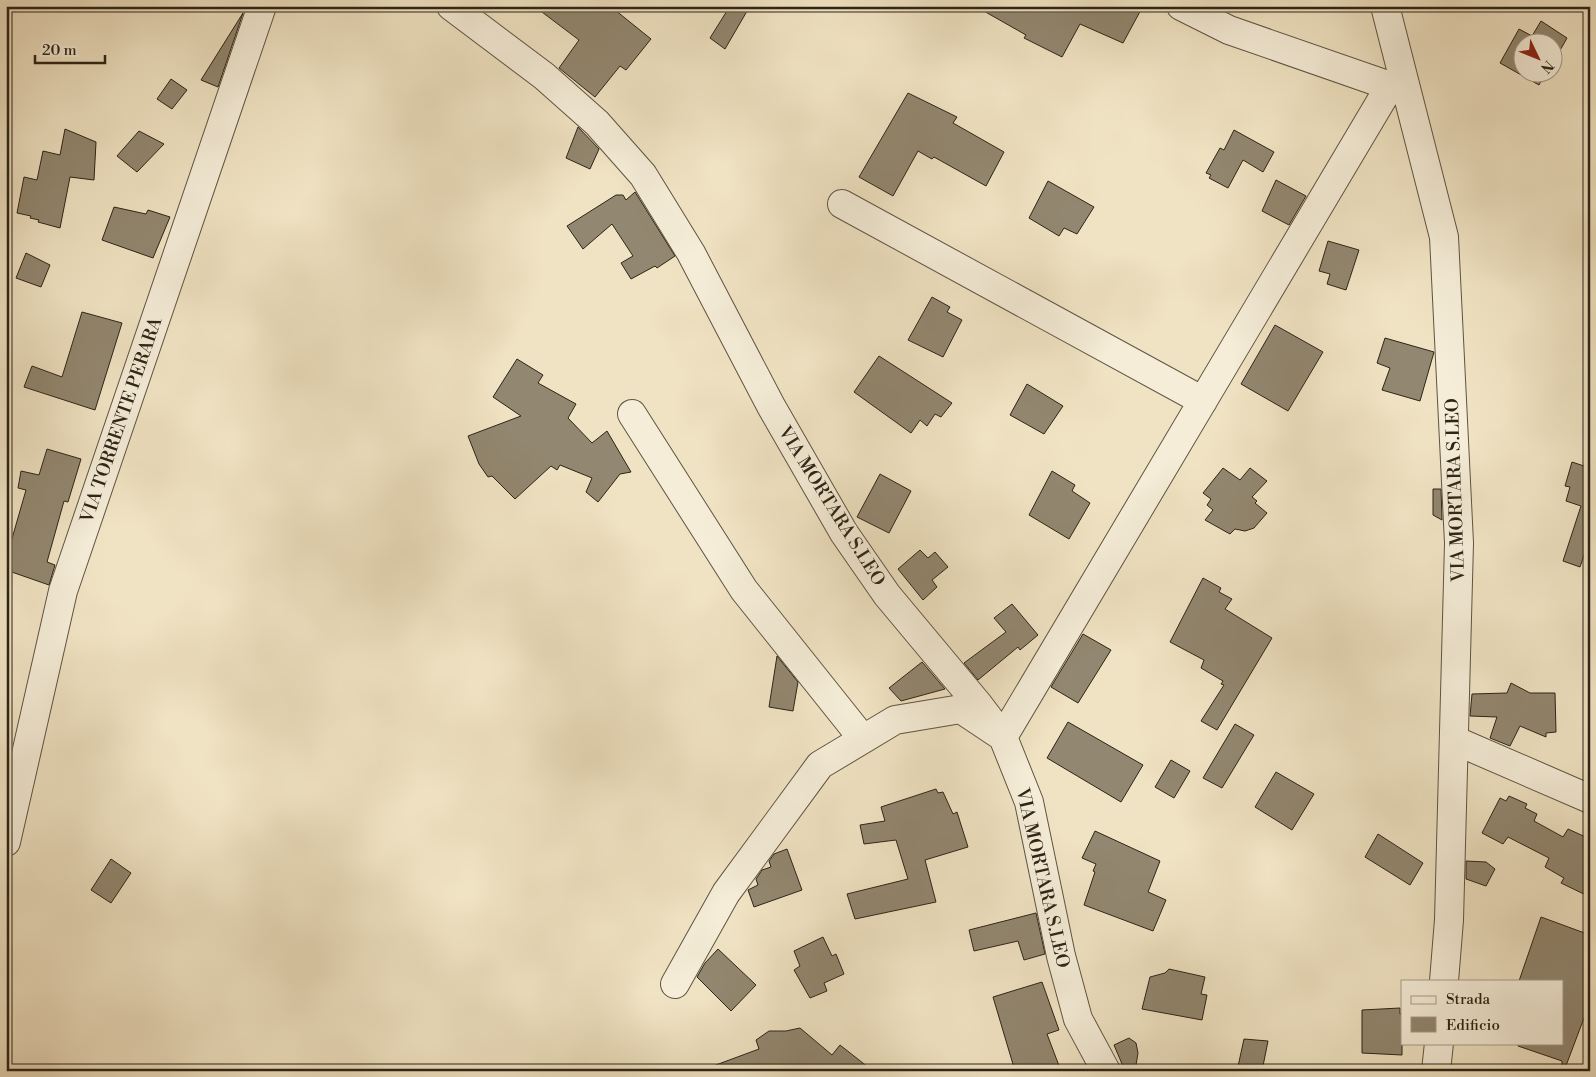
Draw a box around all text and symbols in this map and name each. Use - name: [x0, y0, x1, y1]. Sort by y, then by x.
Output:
- scale bar: [35, 32, 105, 64]
- north arrow: [1514, 32, 1564, 82]
- text: 20 m: [42, 41, 77, 60]
- text: N: [1536, 56, 1557, 76]
- street label: VIA TORRENTE PERARA: [75, 314, 168, 527]
- street label: VIA MORTARA S.LEO: [1441, 398, 1470, 583]
- street label: VIA MORTARA S.LEO: [773, 421, 890, 590]
- street label: VIA MORTARA S.LEO: [1010, 785, 1074, 970]
- legend: [1401, 980, 1564, 1044]
- text: Strada: [1446, 990, 1490, 1009]
- text: Edificio: [1446, 1016, 1500, 1035]

